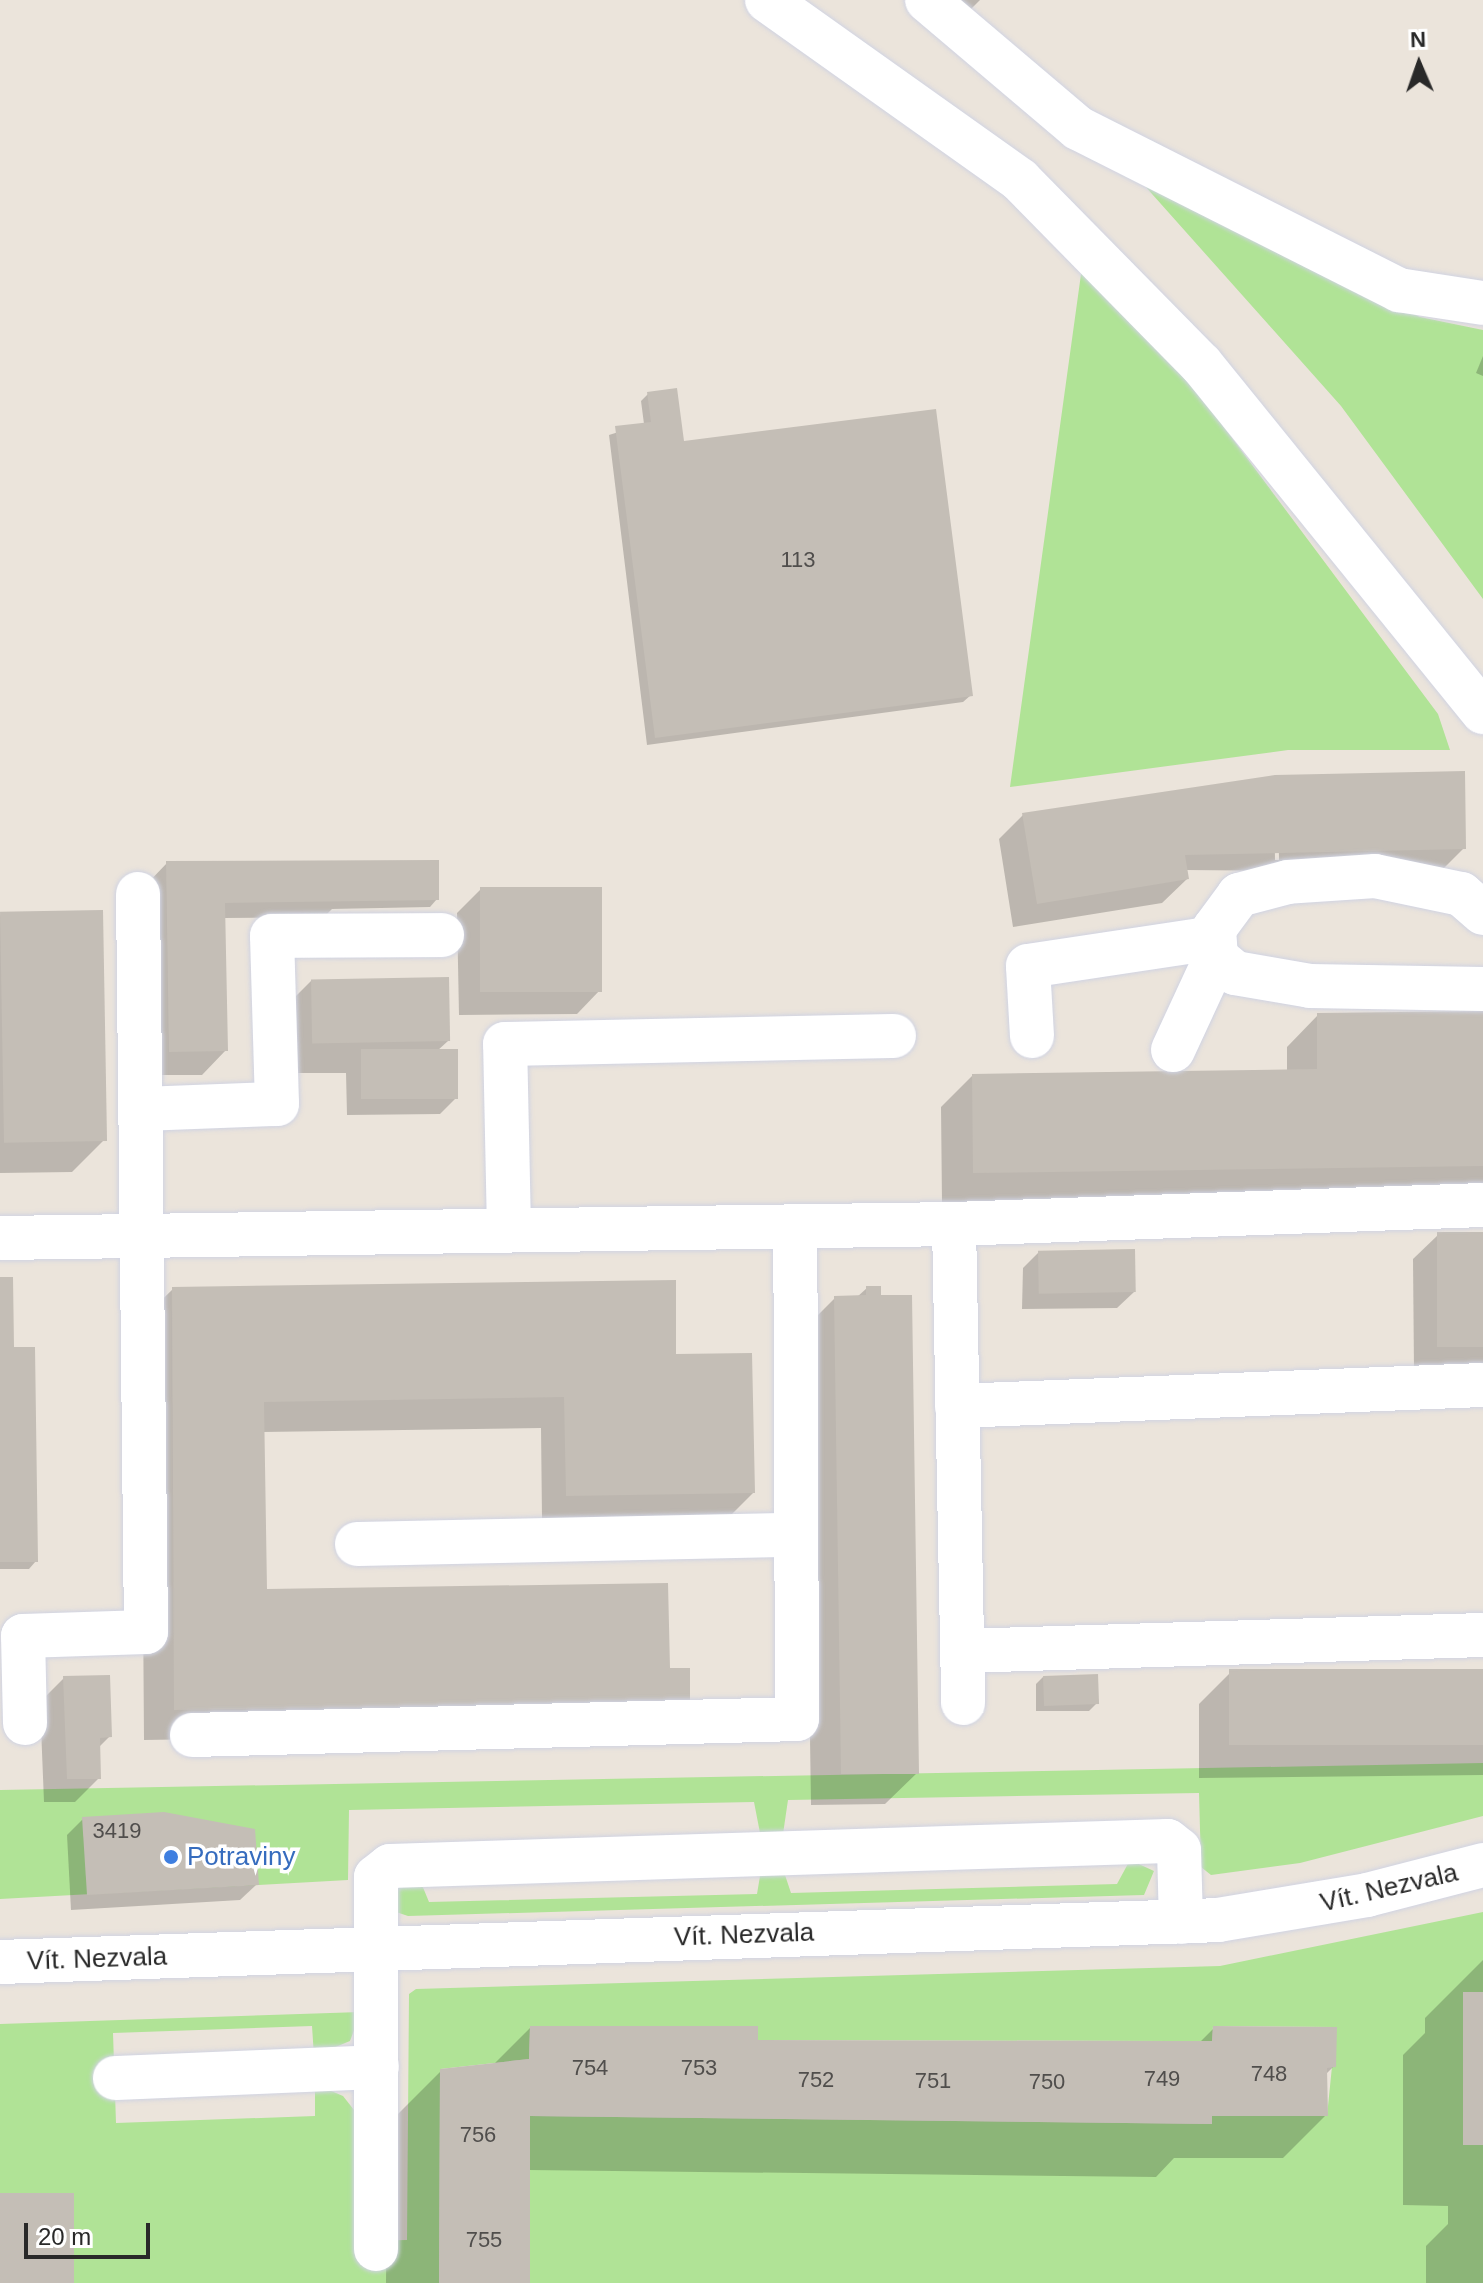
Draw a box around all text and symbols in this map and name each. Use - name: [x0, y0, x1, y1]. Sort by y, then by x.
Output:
- north arrow: [1379, 24, 1459, 104]
- text: N: [1410, 27, 1427, 52]
- house number: 113: [780, 547, 816, 573]
- house number: 3419: [93, 1818, 141, 1844]
- place label: Potraviny: [187, 1841, 295, 1873]
- marker: Potraviny: [162, 1848, 180, 1866]
- street label: Vít. Nezvala: [1317, 1857, 1461, 1919]
- street label: Vít. Nezvala: [673, 1917, 815, 1953]
- street label: Vít. Nezvala: [26, 1941, 168, 1977]
- house number: 754: [572, 2055, 608, 2081]
- house number: 753: [681, 2055, 717, 2081]
- house number: 748: [1251, 2061, 1287, 2087]
- house number: 749: [1144, 2066, 1180, 2092]
- house number: 752: [798, 2067, 834, 2093]
- house number: 751: [915, 2068, 951, 2094]
- house number: 750: [1029, 2069, 1065, 2095]
- house number: 756: [460, 2122, 496, 2148]
- scale bar: [28, 2207, 154, 2257]
- text: 20 m: [38, 2223, 91, 2250]
- house number: 755: [466, 2227, 502, 2253]

